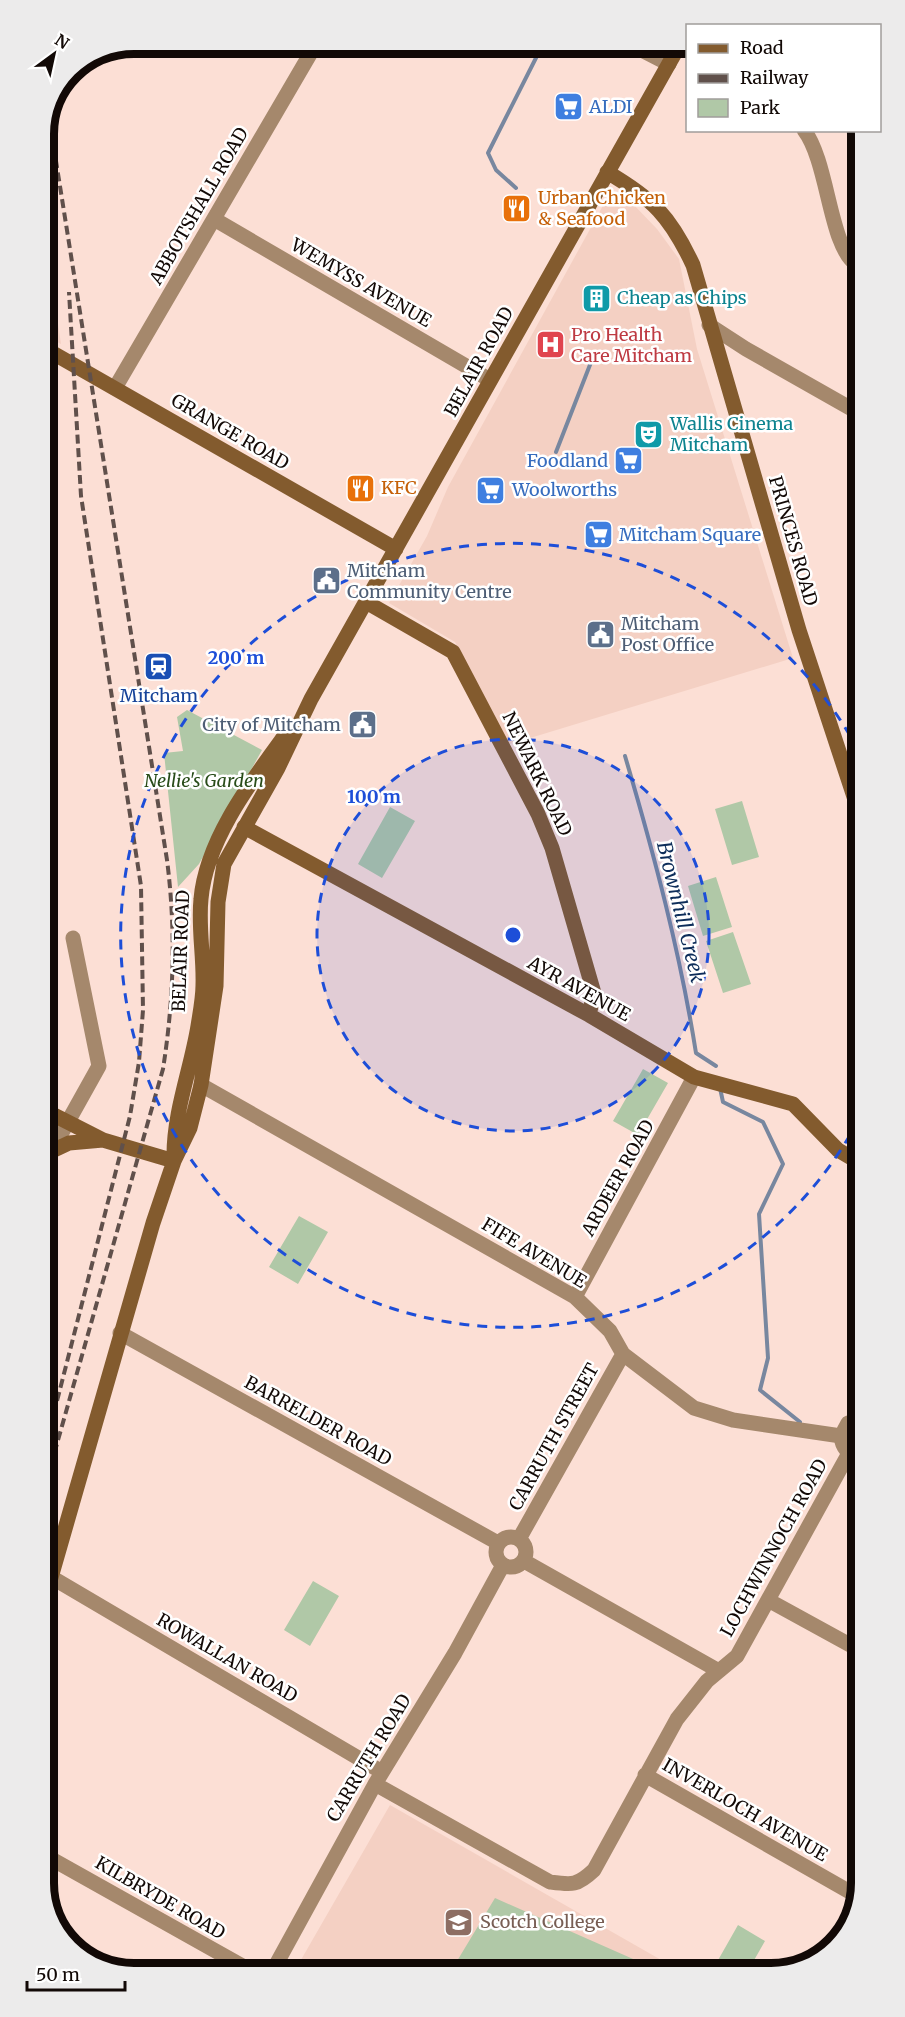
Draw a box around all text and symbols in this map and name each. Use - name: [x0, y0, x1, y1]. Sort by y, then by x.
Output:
- north arrow: [24, 24, 84, 84]
- legend: [686, 24, 881, 132]
- text: N: [51, 30, 73, 53]
- text: Road: [740, 36, 784, 59]
- text: Railway: [740, 66, 809, 89]
- supermarket icon: ALDI: [552, 91, 584, 123]
- place label: ALDI: [588, 95, 633, 118]
- text: Park: [740, 96, 781, 119]
- street label: ABBOTSHALL ROAD: [144, 123, 253, 289]
- place label: Urban Chicken & Seafood: [538, 186, 666, 230]
- restaurant icon: Urban Chicken & Seafood: [501, 192, 533, 224]
- street label: WEMYSS AVENUE: [286, 233, 436, 332]
- building icon: Cheap as Chips: [580, 282, 612, 314]
- place label: Cheap as Chips: [617, 286, 747, 309]
- street label: BELAIR ROAD: [439, 303, 518, 421]
- place label: Pro Health Care Mitcham: [571, 323, 692, 367]
- hospital icon: Pro Health Care Mitcham: [534, 329, 566, 361]
- street label: GRANGE ROAD: [167, 389, 293, 475]
- place label: Wallis Cinema Mitcham: [669, 412, 794, 456]
- theatre icon: Wallis Cinema Mitcham: [633, 418, 665, 450]
- supermarket icon: Foodland: [613, 445, 645, 477]
- place label: Foodland: [527, 449, 608, 472]
- restaurant icon: KFC: [344, 472, 376, 504]
- street label: PRINCES ROAD: [764, 473, 823, 608]
- supermarket icon: Woolworths: [475, 474, 507, 506]
- place label: KFC: [381, 476, 417, 499]
- place label: Woolworths: [511, 478, 617, 501]
- supermarket icon: Mitcham Square: [582, 519, 614, 551]
- place label: Mitcham Square: [619, 523, 761, 546]
- place label: Mitcham Community Centre: [347, 559, 512, 603]
- public building icon: Mitcham Community Centre: [310, 565, 342, 597]
- place label: Mitcham Post Office: [621, 612, 714, 656]
- public building icon: Mitcham Post Office: [584, 618, 616, 650]
- text: 200 m: [208, 646, 264, 669]
- station icon: Mitcham: [143, 651, 175, 683]
- place label: Mitcham: [120, 684, 198, 707]
- street label: NEWARK ROAD: [497, 708, 577, 840]
- public building icon: City of Mitcham: [346, 709, 378, 741]
- place label: City of Mitcham: [202, 713, 341, 736]
- park label: Nellie's Garden: [144, 769, 264, 792]
- text: 100 m: [347, 785, 401, 808]
- water label: Brownhill Creek: [652, 839, 711, 985]
- street label: BELAIR ROAD: [167, 890, 194, 1012]
- centre of rings: [503, 925, 523, 945]
- street label: AYR AVENUE: [523, 950, 635, 1026]
- street label: ARDEER ROAD: [576, 1116, 659, 1241]
- street label: FIFE AVENUE: [478, 1212, 591, 1293]
- street label: CARRUTH STREET: [504, 1359, 604, 1514]
- street label: BARRELDER ROAD: [241, 1371, 396, 1471]
- street label: LOCHWINNOCH ROAD: [715, 1455, 832, 1641]
- street label: ROWALLAN ROAD: [153, 1608, 302, 1707]
- street label: CARRUTH ROAD: [321, 1690, 416, 1826]
- street label: INVERLOCH AVENUE: [659, 1753, 832, 1867]
- street label: KILBRYDE ROAD: [91, 1851, 229, 1944]
- school or university icon: Scotch College: [443, 1906, 475, 1938]
- place label: Scotch College: [480, 1910, 605, 1933]
- scale bar: [27, 1954, 124, 1992]
- text: 50 m: [36, 1963, 80, 1986]

